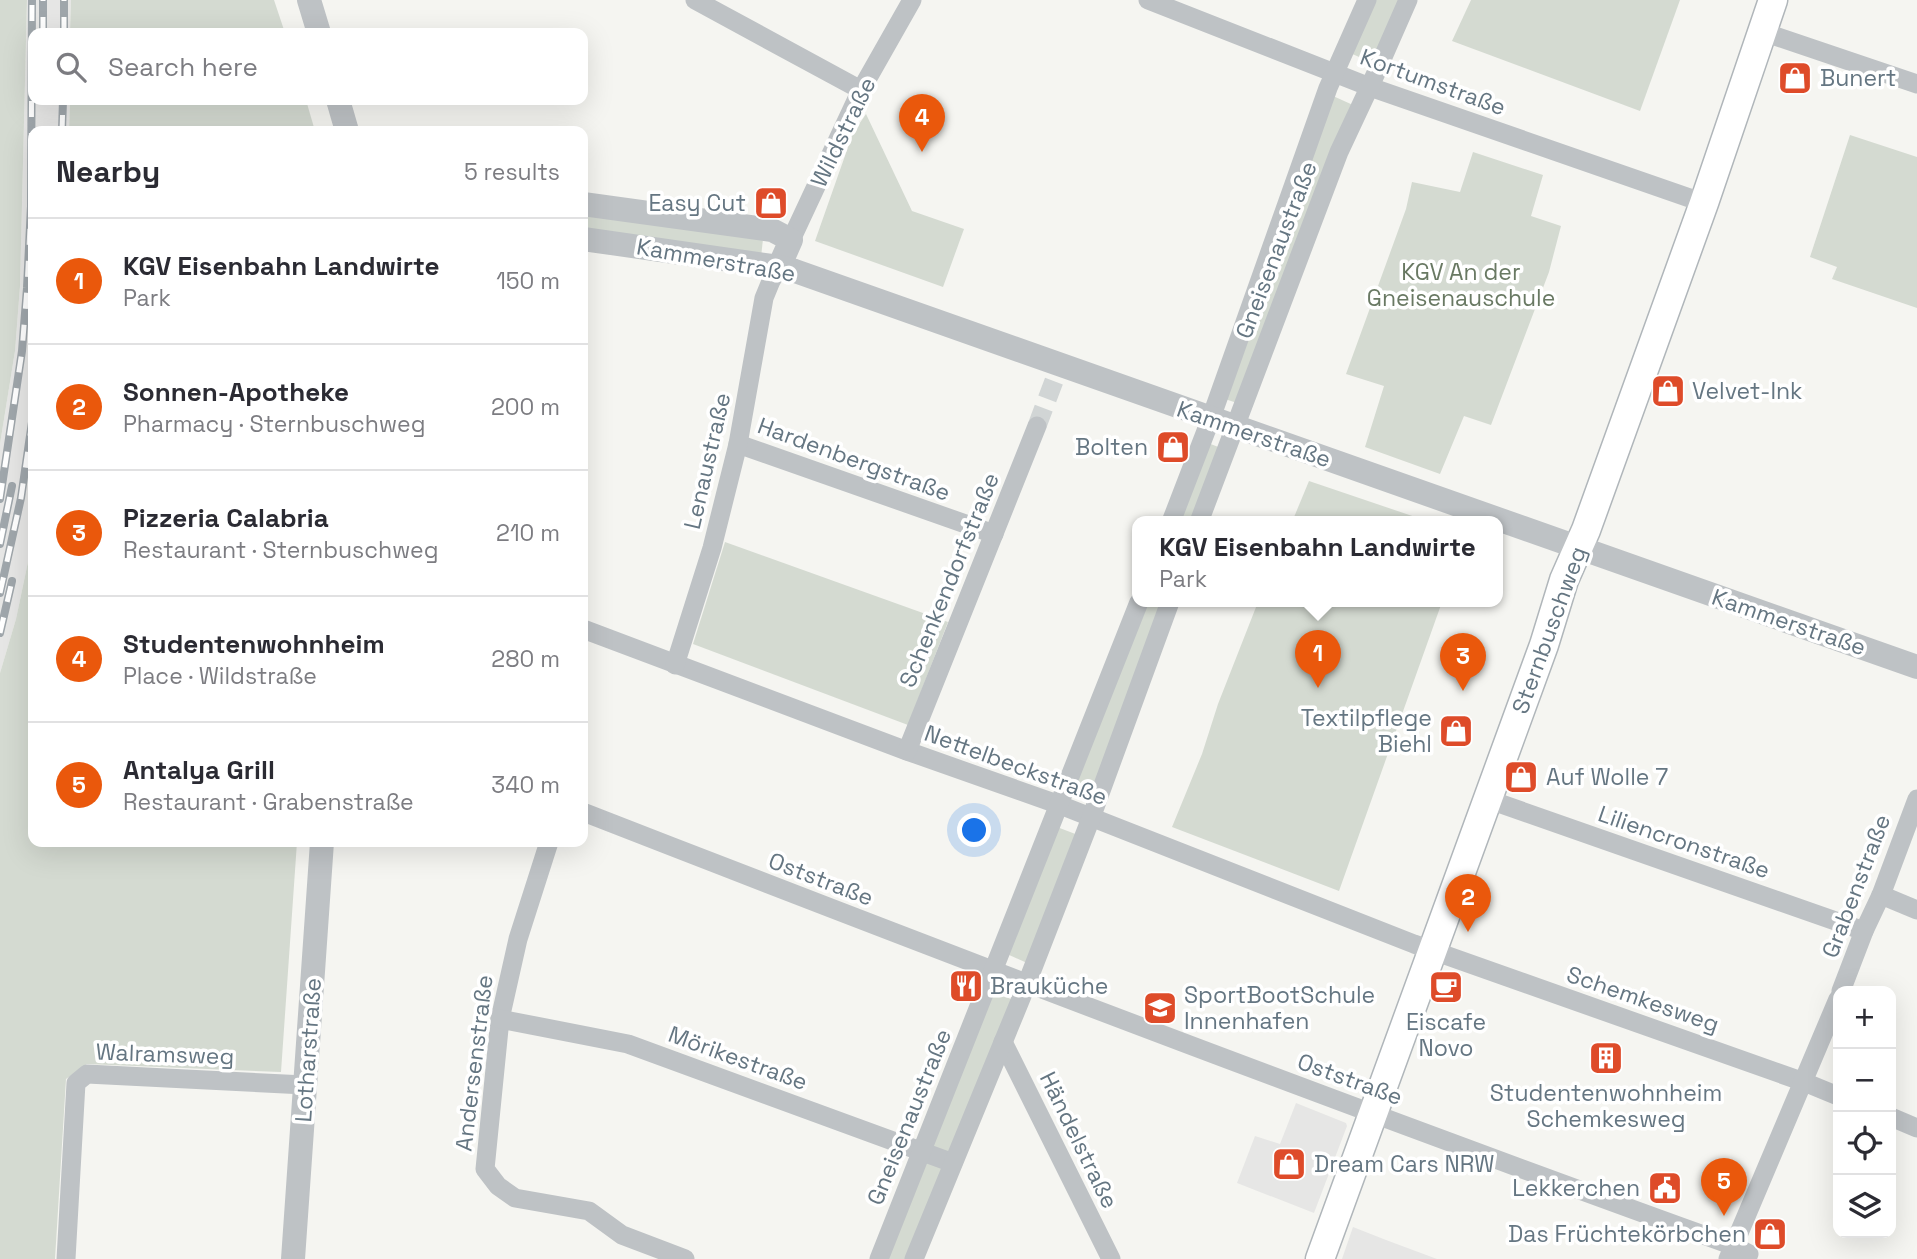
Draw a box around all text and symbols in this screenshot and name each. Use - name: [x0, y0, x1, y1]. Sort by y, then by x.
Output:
- search box: [28, 28, 588, 105]
- street label: Kortumstraße: [1356, 42, 1510, 122]
- icon: search: [52, 48, 90, 86]
- text: Search here: [108, 50, 258, 84]
- shop icon: Bunert: [1776, 59, 1814, 97]
- place label: Bunert: [1820, 63, 1896, 93]
- street label: Wildstraße: [804, 72, 882, 192]
- pin: 4: [899, 94, 945, 152]
- text: Nearby: [56, 152, 160, 191]
- text: 5 results: [464, 157, 560, 187]
- street label: Gneisenaustraße: [1228, 157, 1324, 343]
- shop icon: Easy Cut: [752, 184, 790, 222]
- place label: Easy Cut: [648, 188, 746, 218]
- street label: Kammerstraße: [634, 231, 798, 289]
- text: KGV Eisenbahn Landwirte: [123, 249, 439, 283]
- park label: KGV An der Gneisenauschule: [1367, 257, 1555, 313]
- text: 1: [74, 266, 84, 296]
- text: 150 m: [496, 266, 560, 296]
- text: Park: [123, 283, 171, 313]
- shop icon: Velvet-Ink: [1649, 372, 1687, 410]
- text: Sonnen-Apotheke: [123, 375, 349, 409]
- place label: Velvet-Ink: [1692, 376, 1802, 406]
- street label: Lenaustraße: [677, 390, 737, 532]
- text: 2: [72, 392, 86, 422]
- text: 200 m: [491, 392, 560, 422]
- street label: Kammerstraße: [1173, 394, 1335, 474]
- text: Pharmacy · Sternbuschweg: [123, 409, 425, 439]
- street label: Hardenbergstraße: [754, 410, 954, 508]
- shop icon: Bolten: [1154, 428, 1192, 466]
- place label: Bolten: [1075, 432, 1148, 462]
- street label: Schenkendorfstraße: [892, 468, 1006, 692]
- text: Pizzeria Calabria: [123, 501, 329, 535]
- popup: [1132, 516, 1503, 607]
- text: 3: [72, 518, 86, 548]
- text: 210 m: [496, 518, 560, 548]
- text: KGV Eisenbahn Landwirte: [1159, 530, 1476, 564]
- text: Restaurant · Sternbuschweg: [123, 535, 438, 565]
- street label: Sternbuschweg: [1505, 542, 1593, 718]
- text: Park: [1159, 564, 1207, 594]
- street label: Kammerstraße: [1708, 582, 1870, 662]
- text: Studentenwohnheim: [123, 627, 385, 661]
- pin: 1: [1295, 630, 1341, 688]
- pin: 3: [1440, 633, 1486, 691]
- text: 4: [72, 644, 86, 674]
- text: 280 m: [491, 644, 560, 674]
- text: Place · Wildstraße: [123, 661, 317, 691]
- place label: Textilpflege Biehl: [1301, 703, 1432, 759]
- shop icon: Textilpflege Biehl: [1437, 712, 1475, 750]
- street label: Nettelbeckstraße: [920, 718, 1112, 812]
- text: Antalya Grill: [123, 753, 275, 787]
- shop icon: Auf Wolle 7: [1502, 758, 1540, 796]
- place label: Auf Wolle 7: [1546, 762, 1668, 792]
- text: 5: [72, 770, 86, 800]
- text: 340 m: [491, 770, 560, 800]
- text: Restaurant · Grabenstraße: [123, 787, 414, 817]
- street label: Liliencronstraße: [1594, 799, 1774, 885]
- street label: Grabenstraße: [1815, 810, 1897, 962]
- your location: [957, 813, 991, 847]
- street label: Oststraße: [764, 845, 878, 913]
- pin: 2: [1445, 874, 1491, 932]
- street label: Schemkesweg: [1563, 959, 1723, 1039]
- restaurant icon: Brauküche: [947, 967, 985, 1005]
- cafe icon: Eiscafe Novo: [1427, 968, 1465, 1006]
- place label: Brauküche: [990, 971, 1108, 1001]
- street label: Andersenstraße: [448, 973, 500, 1153]
- street label: Lotharstraße: [288, 977, 328, 1123]
- place label: SportBootSchule Innenhafen: [1184, 980, 1375, 1036]
- map controls: [1833, 986, 1896, 1238]
- button: +: [1833, 986, 1896, 1049]
- school or university icon: SportBootSchule Innenhafen: [1141, 989, 1179, 1027]
- place label: Eiscafe Novo: [1406, 1007, 1486, 1063]
- street label: Mörikestraße: [664, 1019, 812, 1097]
- street label: Gneisenaustraße: [860, 1025, 958, 1209]
- street label: Walramsweg: [95, 1037, 235, 1071]
- building icon: Studentenwohnheim Schemkesweg: [1587, 1039, 1625, 1077]
- street label: Oststraße: [1293, 1046, 1407, 1112]
- button: −: [1833, 1049, 1896, 1112]
- street label: Händelstraße: [1033, 1067, 1125, 1213]
- place label: Studentenwohnheim Schemkesweg: [1490, 1078, 1722, 1134]
- button: locate: [1833, 1112, 1896, 1175]
- shop icon: Dream Cars NRW: [1270, 1145, 1308, 1183]
- place label: Dream Cars NRW: [1314, 1149, 1494, 1179]
- pin: 5: [1701, 1158, 1747, 1216]
- public building icon: Lekkerchen: [1646, 1169, 1684, 1207]
- place label: Lekkerchen: [1512, 1173, 1640, 1203]
- button: layers: [1833, 1175, 1896, 1238]
- shop icon: Das Früchtekörbchen: [1751, 1215, 1789, 1253]
- place label: Das Früchtekörbchen: [1508, 1219, 1746, 1249]

